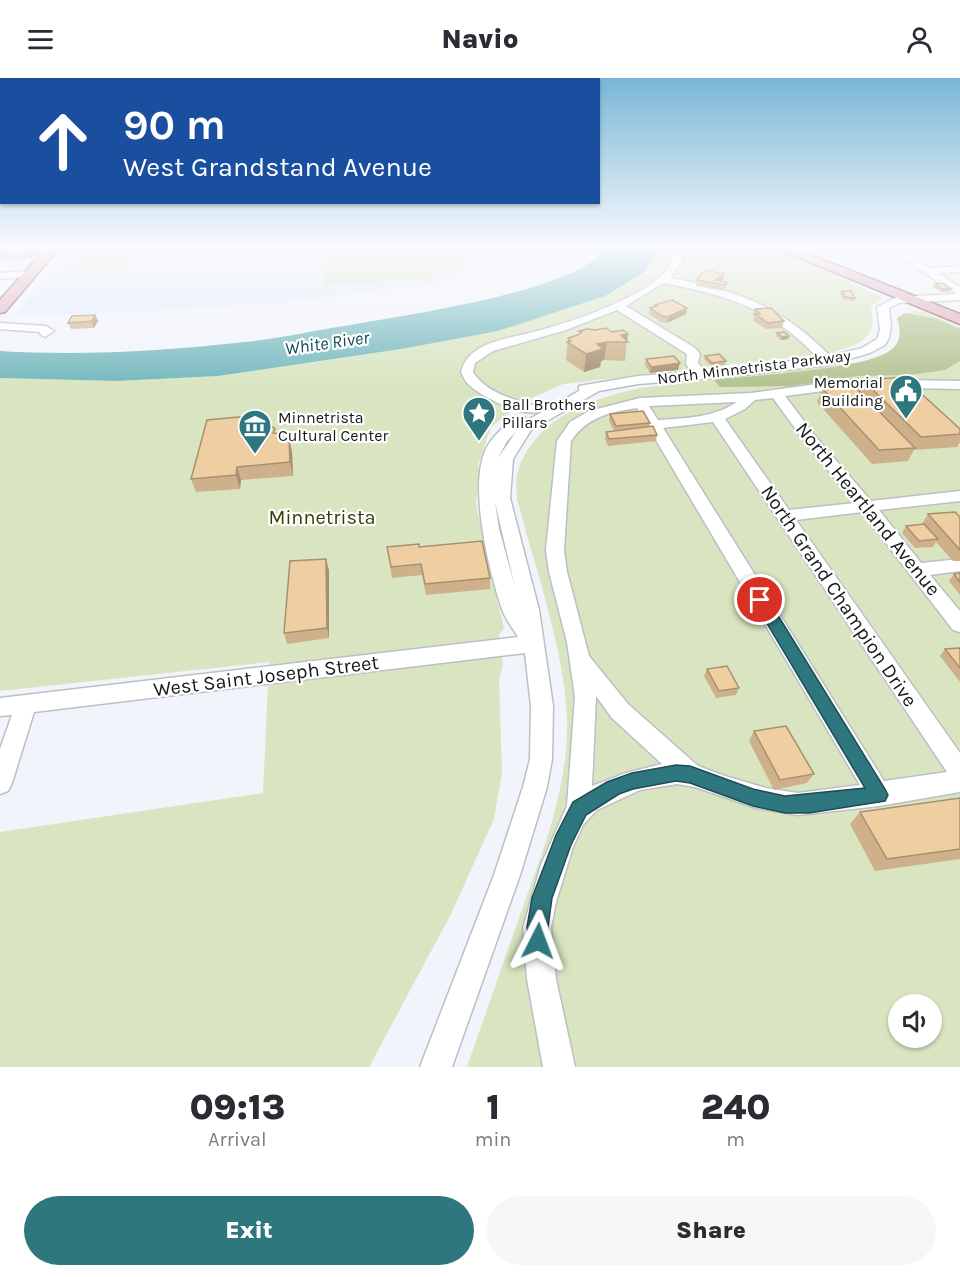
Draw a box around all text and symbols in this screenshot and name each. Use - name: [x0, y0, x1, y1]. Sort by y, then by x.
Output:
- icon: menu: [24, 23, 57, 56]
- text: Navio: [441, 23, 519, 55]
- icon: person: [903, 23, 936, 56]
- text: 90 m: [123, 100, 226, 150]
- icon: ahead: [24, 102, 102, 180]
- text: West Grandstand Avenue: [123, 151, 432, 183]
- water label: White River: [283, 326, 371, 360]
- street label: North Minnetrista Parkway: [656, 346, 852, 388]
- place label: Memorial Building: [814, 373, 883, 410]
- public building icon: Memorial Building: [888, 373, 924, 420]
- place icon: Ball Brothers Pillars: [461, 395, 497, 442]
- place label: Ball Brothers Pillars: [502, 395, 596, 432]
- museum icon: Minnetrista Cultural Center: [237, 408, 273, 455]
- place label: Minnetrista Cultural Center: [278, 408, 388, 445]
- street label: North Heartland Avenue: [791, 418, 945, 600]
- street label: North Grand Champion Drive: [756, 481, 922, 711]
- park label: Minnetrista: [268, 506, 376, 529]
- pin: [734, 574, 785, 625]
- icon: arrive: [743, 583, 776, 616]
- street label: West Saint Joseph Street: [152, 651, 380, 701]
- position arrow: [506, 909, 570, 973]
- map controls: [888, 994, 942, 1048]
- button: sound: [888, 994, 942, 1048]
- text: 09:13: [189, 1086, 285, 1128]
- text: 1: [486, 1086, 500, 1128]
- text: 240: [701, 1086, 771, 1128]
- text: Arrival: [208, 1128, 267, 1151]
- text: min: [475, 1128, 511, 1151]
- text: m: [726, 1128, 745, 1151]
- button: Exit: [24, 1196, 474, 1265]
- button: Share: [486, 1196, 936, 1265]

